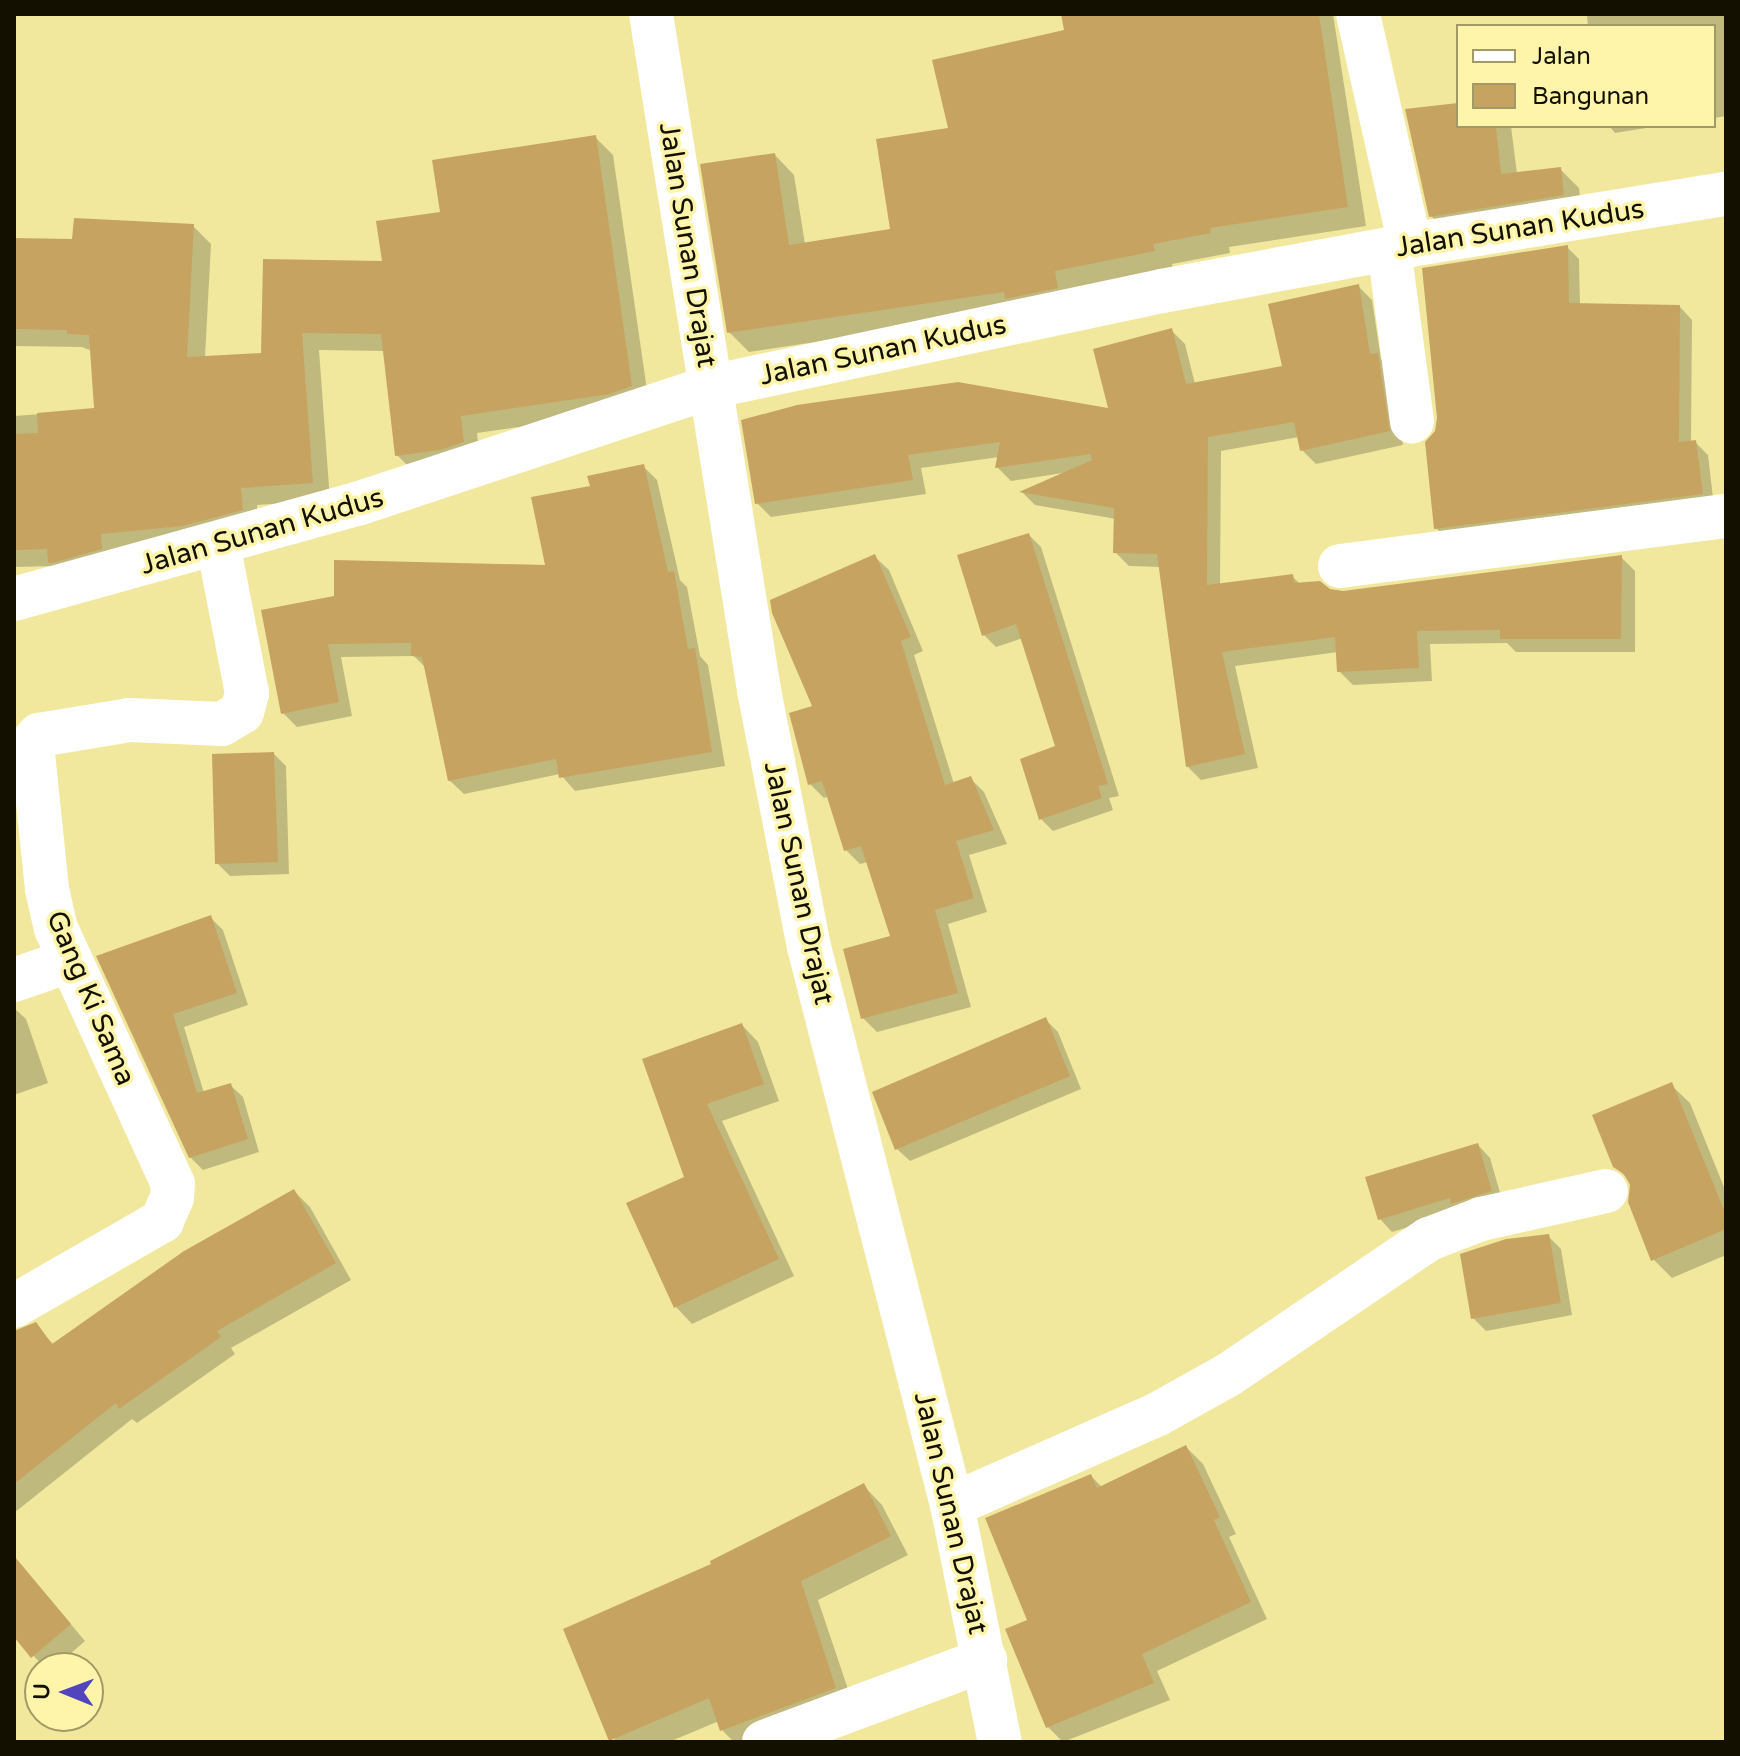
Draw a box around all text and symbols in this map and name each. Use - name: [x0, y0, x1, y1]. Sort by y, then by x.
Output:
- legend: [1456, 24, 1716, 128]
- text: Jalan: [1532, 42, 1591, 71]
- text: Bangunan: [1532, 82, 1649, 111]
- street label: Jalan Sunan Drajat: [652, 120, 724, 370]
- street label: Jalan Sunan Kudus: [1393, 192, 1647, 264]
- street label: Jalan Sunan Kudus: [757, 307, 1009, 393]
- street label: Jalan Sunan Kudus: [137, 480, 387, 582]
- street label: Jalan Sunan Drajat: [757, 758, 841, 1008]
- street label: Gang Ki Sama: [39, 906, 143, 1090]
- street label: Jalan Sunan Drajat: [907, 1389, 995, 1637]
- north arrow: [24, 1652, 104, 1732]
- text: U: [29, 1683, 55, 1700]

